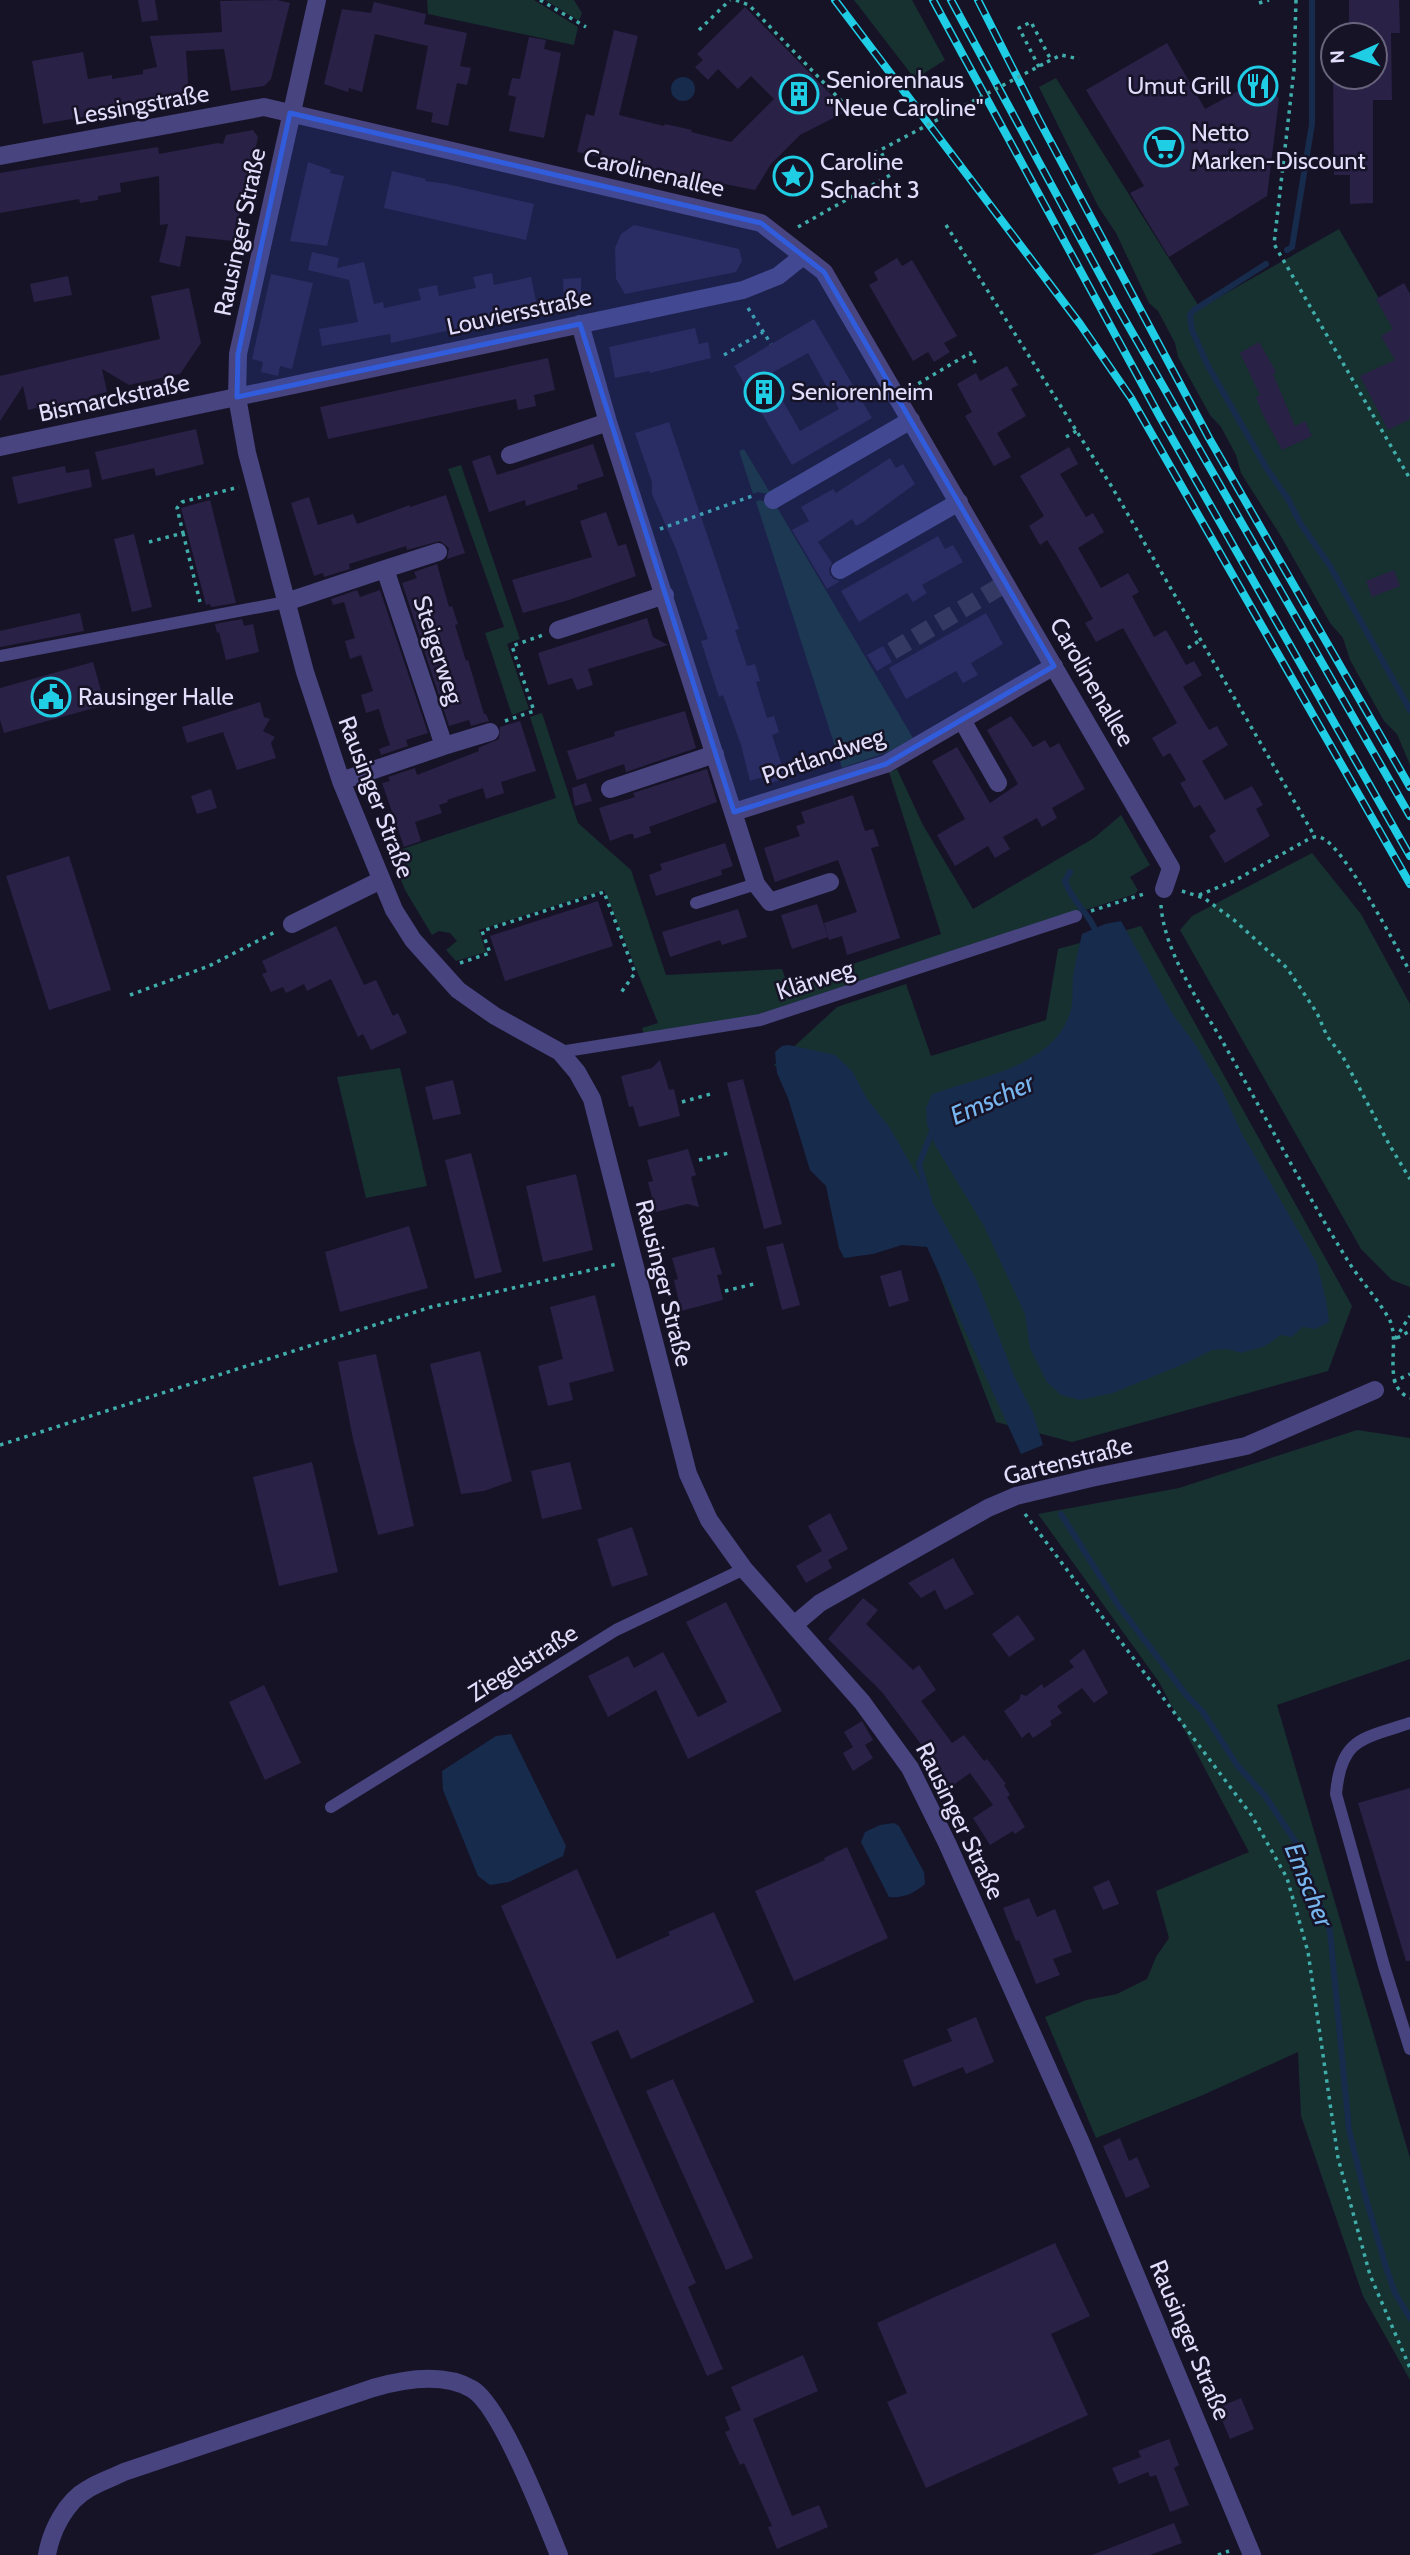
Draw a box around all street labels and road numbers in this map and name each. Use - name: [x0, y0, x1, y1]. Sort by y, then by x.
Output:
- street label: Lessingstraße: [71, 78, 211, 131]
- street label: Carolinenallee: [581, 142, 728, 203]
- street label: Rausinger Straße: [208, 145, 271, 318]
- street label: Louviersstraße: [444, 282, 594, 341]
- street label: Bismarckstraße: [36, 367, 192, 428]
- street label: Steigerweg: [407, 592, 470, 709]
- street label: Carolinenallee: [1044, 612, 1141, 751]
- street label: Rausinger Straße: [332, 712, 421, 882]
- street label: Portlandweg: [758, 721, 889, 790]
- street label: Klärweg: [772, 953, 858, 1006]
- street label: Rausinger Straße: [630, 1197, 699, 1369]
- street label: Gartenstraße: [1000, 1430, 1135, 1491]
- street label: Ziegelstraße: [463, 1618, 583, 1708]
- street label: Rausinger Straße: [910, 1738, 1011, 1904]
- street label: Rausinger Straße: [1144, 2256, 1237, 2424]

